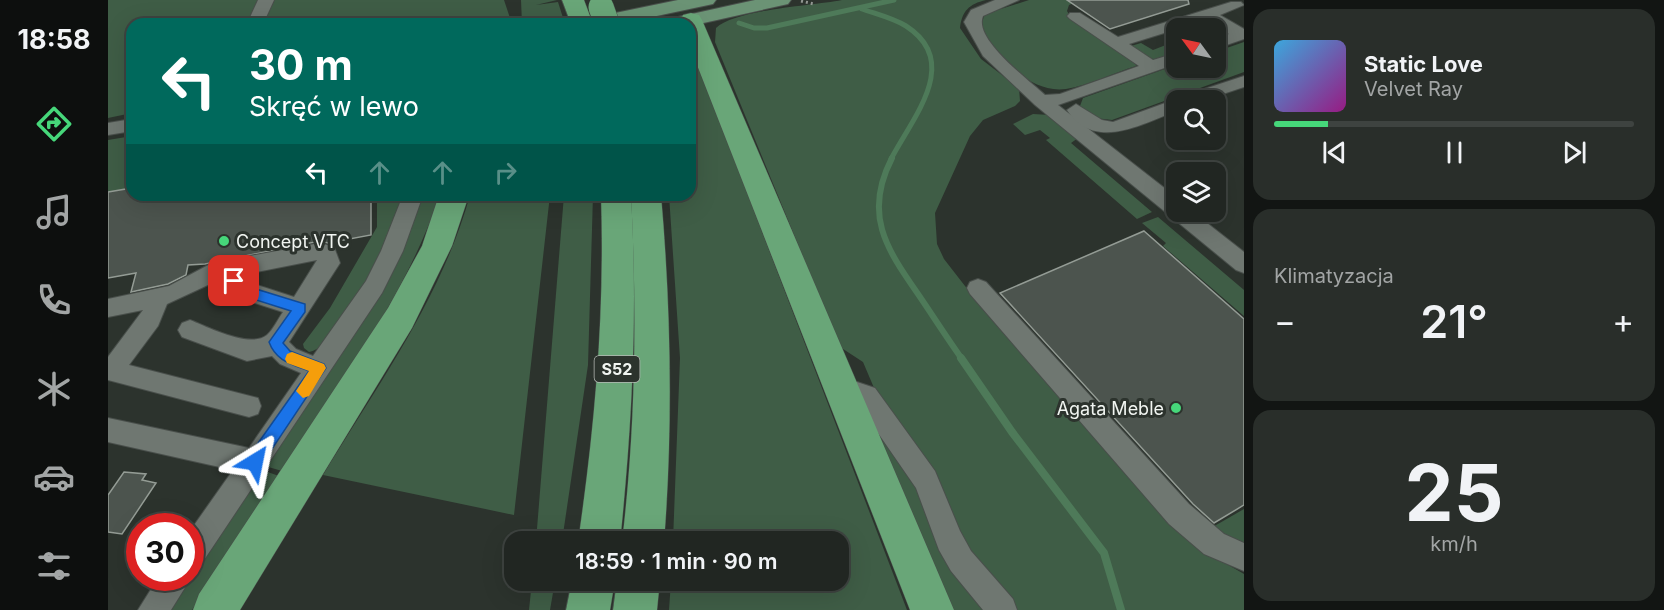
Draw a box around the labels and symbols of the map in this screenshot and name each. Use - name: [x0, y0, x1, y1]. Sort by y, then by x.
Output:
- north arrow: [1166, 18, 1226, 78]
- place label: Concept VTC: [236, 231, 350, 252]
- marker: Concept VTC: [217, 234, 231, 248]
- pin: [208, 255, 259, 306]
- road number: S52: [594, 356, 640, 382]
- place label: Agata Meble: [1057, 398, 1164, 419]
- marker: Agata Meble: [1169, 401, 1183, 415]
- position arrow: [223, 430, 287, 494]
- speed limit sign: 30: [126, 513, 204, 591]

